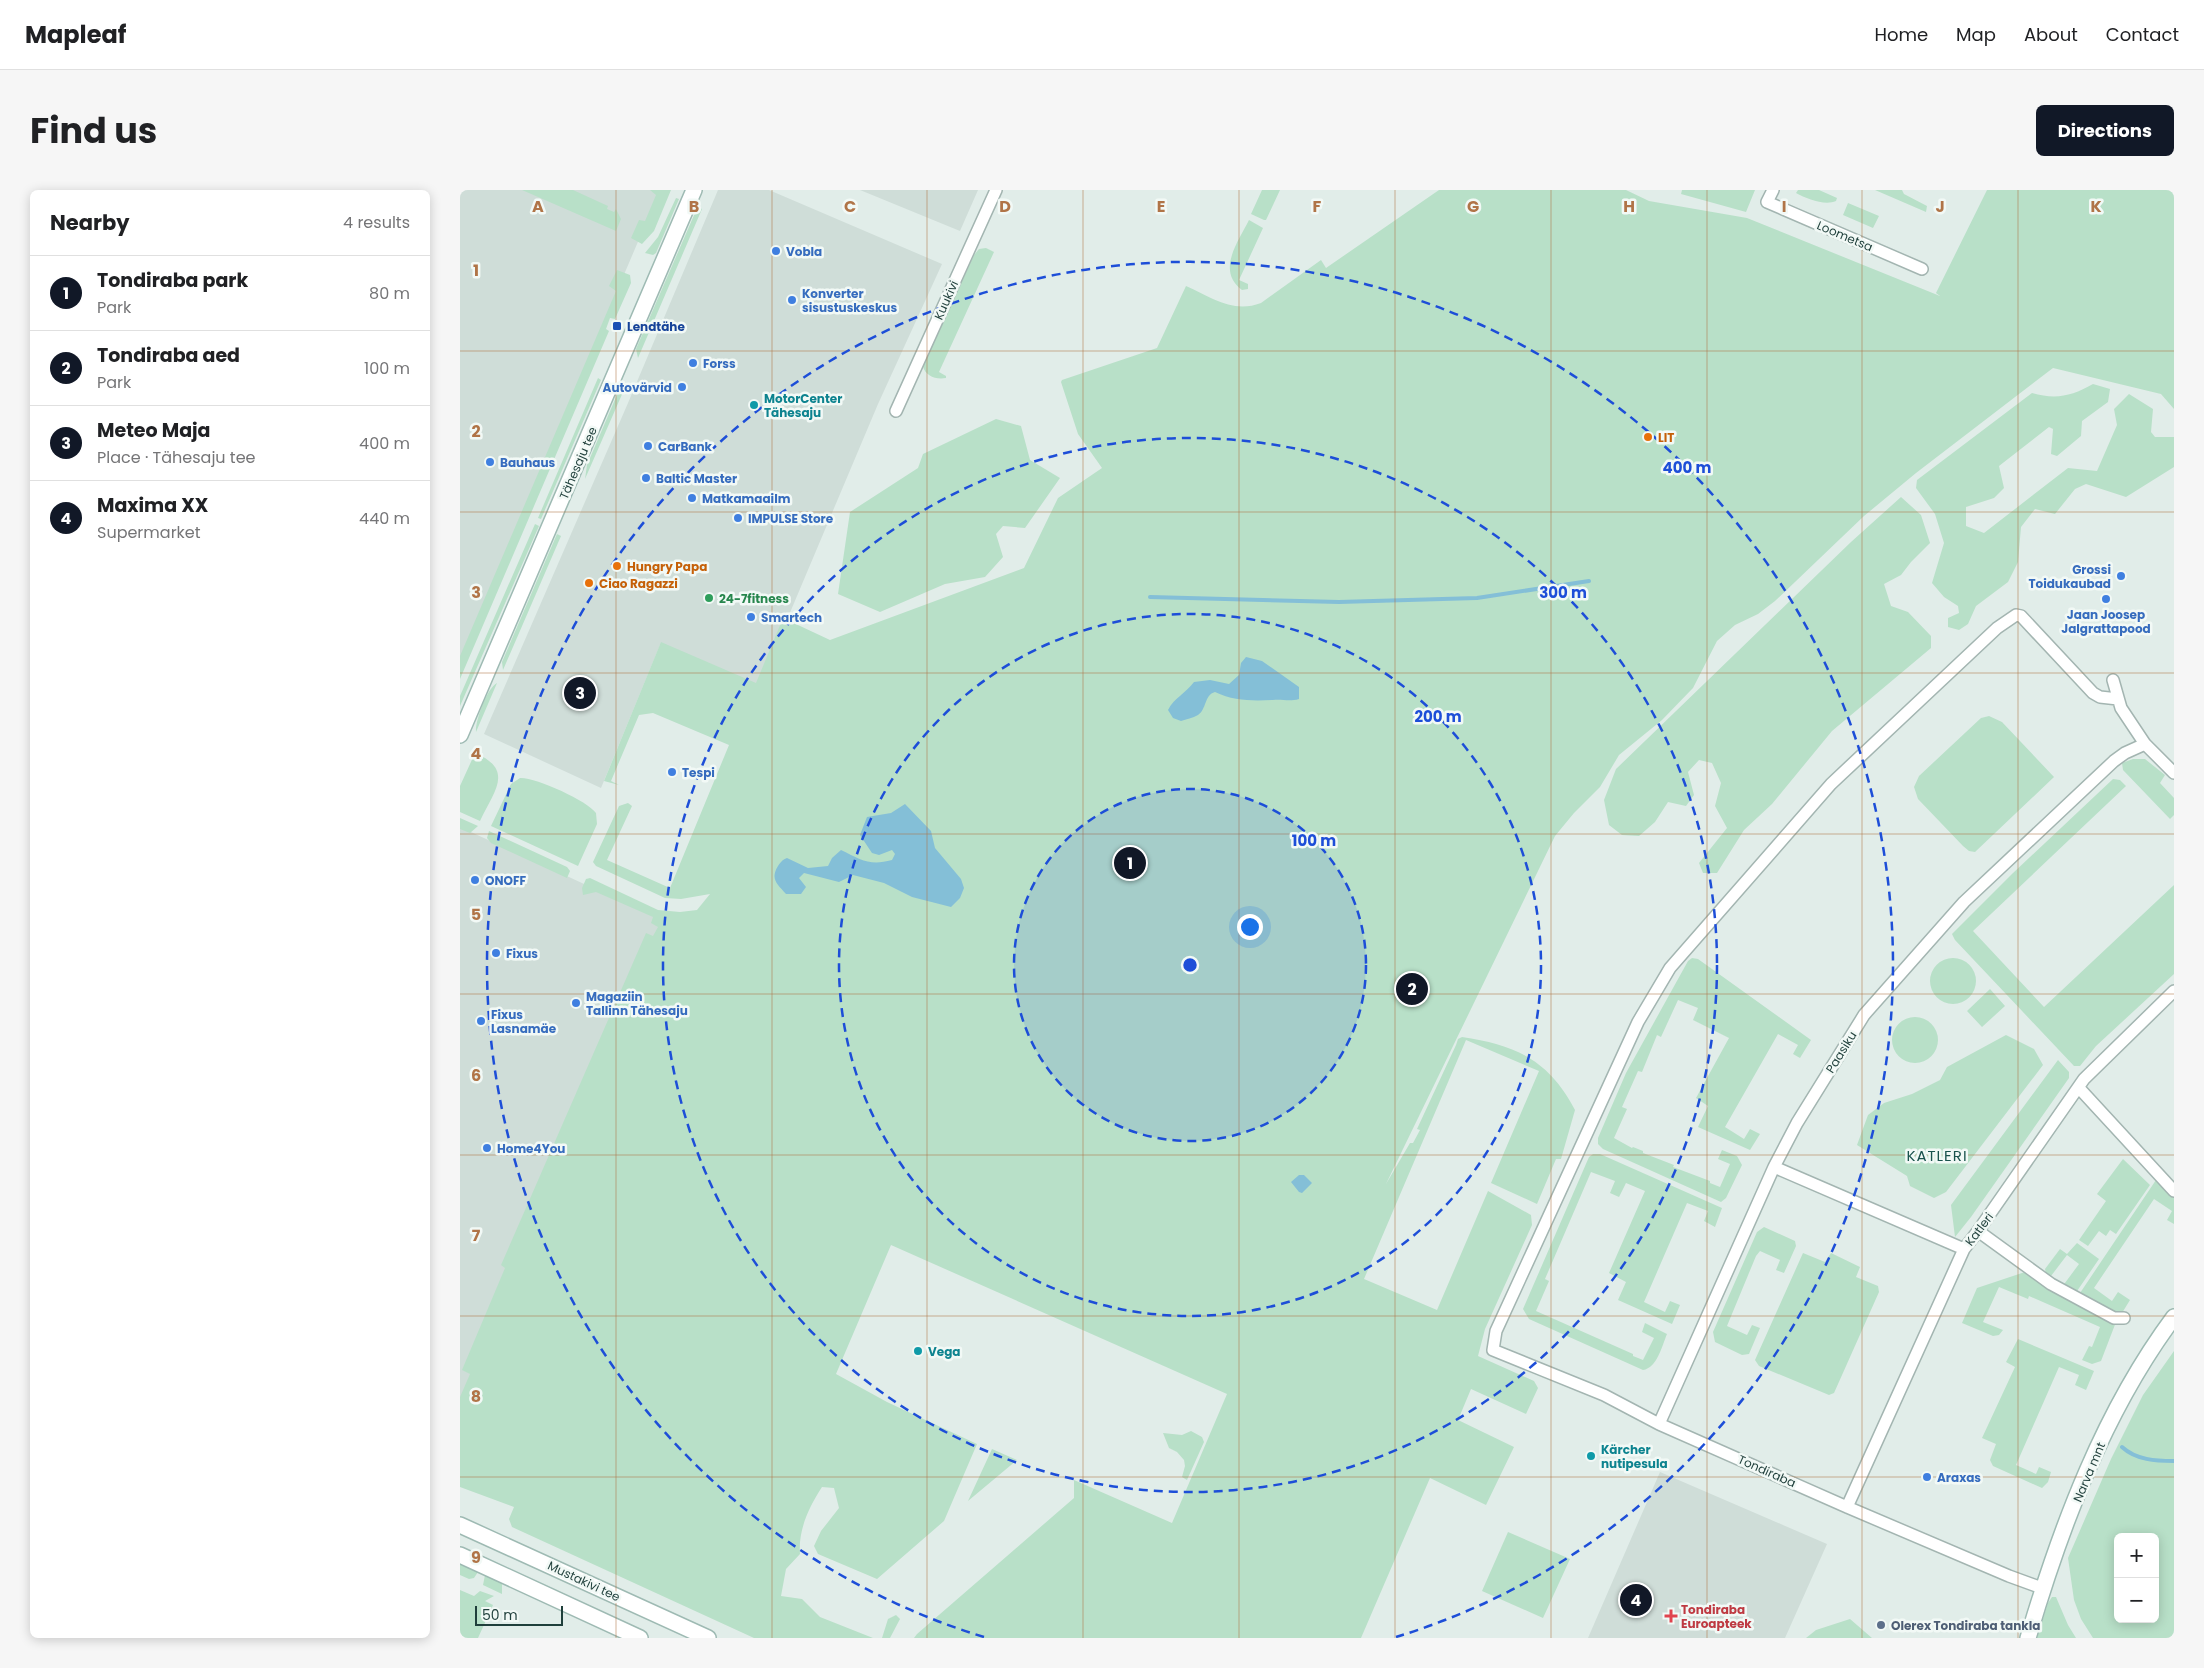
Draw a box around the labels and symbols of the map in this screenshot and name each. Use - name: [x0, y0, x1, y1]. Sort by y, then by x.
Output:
- text: A: [532, 195, 544, 218]
- text: B: [689, 195, 699, 218]
- text: C: [844, 195, 856, 218]
- text: D: [999, 195, 1011, 218]
- text: E: [1157, 195, 1165, 218]
- text: F: [1313, 195, 1322, 218]
- text: G: [1467, 195, 1479, 218]
- text: H: [1623, 195, 1635, 218]
- text: I: [1782, 195, 1786, 218]
- text: J: [1935, 195, 1945, 218]
- text: K: [2090, 195, 2102, 218]
- street label: Loometsa: [1814, 217, 1876, 255]
- place label: Vobla: [786, 243, 822, 260]
- marker: Vobla: [770, 245, 782, 257]
- text: 1: [473, 259, 479, 282]
- street label: Kuukivi: [930, 278, 962, 322]
- place label: Konverter sisustuskeskus: [802, 285, 897, 316]
- marker: Konverter sisustuskeskus: [786, 294, 798, 306]
- place label: Lendtähe: [627, 318, 685, 335]
- marker: Lendtähe: [611, 320, 623, 332]
- place label: Forss: [703, 355, 736, 372]
- marker: Forss: [687, 357, 699, 369]
- place label: Autovärvid: [603, 379, 672, 396]
- marker: Autovärvid: [676, 381, 688, 393]
- place label: MotorCenter Tähesaju: [764, 390, 842, 421]
- marker: MotorCenter Tähesaju: [748, 399, 760, 411]
- text: 2: [471, 420, 481, 443]
- street label: Tähesaju tee: [555, 424, 601, 502]
- place label: LIT: [1658, 429, 1674, 446]
- marker: LIT: [1642, 431, 1654, 443]
- place label: CarBank: [658, 438, 713, 455]
- marker: CarBank: [642, 440, 654, 452]
- place label: Bauhaus: [500, 454, 555, 471]
- marker: Bauhaus: [484, 456, 496, 468]
- text: 400 m: [1663, 457, 1712, 478]
- place label: Baltic Master: [656, 470, 737, 487]
- marker: Baltic Master: [640, 472, 652, 484]
- place label: Matkamaailm: [702, 490, 791, 507]
- marker: Matkamaailm: [686, 492, 698, 504]
- place label: IMPULSE Store: [748, 510, 834, 527]
- marker: IMPULSE Store: [732, 512, 744, 524]
- place label: Hungry Papa: [627, 558, 707, 575]
- marker: Hungry Papa: [611, 560, 623, 572]
- place label: Grossi Toidukaubad: [2028, 561, 2111, 592]
- marker: Grossi Toidukaubad: [2115, 570, 2127, 582]
- place label: Ciao Ragazzi: [599, 575, 678, 592]
- marker: Ciao Ragazzi: [583, 577, 595, 589]
- text: 3: [471, 581, 481, 604]
- text: 300 m: [1539, 582, 1587, 603]
- place label: 24-7fitness: [719, 590, 789, 607]
- marker: 24-7fitness: [703, 592, 715, 604]
- marker: Jaan Joosep Jalgrattapood: [2100, 593, 2112, 605]
- place label: Jaan Joosep Jalgrattapood: [2061, 606, 2151, 637]
- place label: Smartech: [761, 609, 822, 626]
- marker: Smartech: [745, 611, 757, 623]
- pin: 3: [564, 674, 596, 712]
- text: 200 m: [1414, 706, 1462, 727]
- text: 4: [471, 742, 482, 765]
- place label: Tespi: [682, 764, 715, 781]
- marker: Tespi: [666, 766, 678, 778]
- text: 100 m: [1292, 830, 1336, 851]
- pin: 1: [1114, 844, 1146, 882]
- place label: ONOFF: [485, 872, 526, 889]
- marker: ONOFF: [469, 874, 481, 886]
- text: 5: [471, 903, 481, 926]
- your location: [1237, 914, 1263, 940]
- place label: Fixus: [506, 945, 538, 962]
- marker: Fixus: [490, 947, 502, 959]
- centre of rings: [1181, 956, 1199, 974]
- pin: 2: [1396, 970, 1428, 1008]
- place label: Magaziin Tallinn Tähesaju: [586, 988, 688, 1019]
- marker: Magaziin Tallinn Tähesaju: [570, 997, 582, 1009]
- place label: Fixus Lasnamäe: [491, 1006, 557, 1037]
- marker: Fixus Lasnamäe: [475, 1015, 487, 1027]
- street label: Paasiku: [1822, 1028, 1860, 1076]
- text: 6: [471, 1064, 481, 1087]
- place label: Home4You: [497, 1140, 565, 1157]
- marker: Home4You: [481, 1142, 493, 1154]
- district label: KATLERI: [1906, 1145, 1968, 1166]
- street label: Katleri: [1961, 1209, 1997, 1249]
- text: 7: [472, 1224, 481, 1247]
- place label: Vega: [928, 1343, 960, 1360]
- marker: Vega: [912, 1345, 924, 1357]
- text: 8: [471, 1385, 481, 1408]
- street label: Narva mnt: [2069, 1439, 2109, 1505]
- place label: Kärcher nutipesula: [1601, 1441, 1668, 1472]
- marker: Kärcher nutipesula: [1585, 1450, 1597, 1462]
- street label: Tondiraba: [1735, 1451, 1799, 1491]
- place label: Araxas: [1937, 1469, 1981, 1486]
- marker: Araxas: [1921, 1471, 1933, 1483]
- text: 9: [471, 1546, 481, 1569]
- street label: Mustakivi tee: [545, 1557, 623, 1605]
- pin: 4: [1620, 1581, 1652, 1619]
- place label: Tondiraba Euroapteek: [1681, 1601, 1752, 1632]
- scale bar: [475, 1603, 562, 1626]
- marker: Tondiraba Euroapteek: [1665, 1610, 1677, 1622]
- place label: Olerex Tondiraba tankla: [1891, 1617, 2040, 1634]
- marker: Olerex Tondiraba tankla: [1875, 1619, 1887, 1631]

